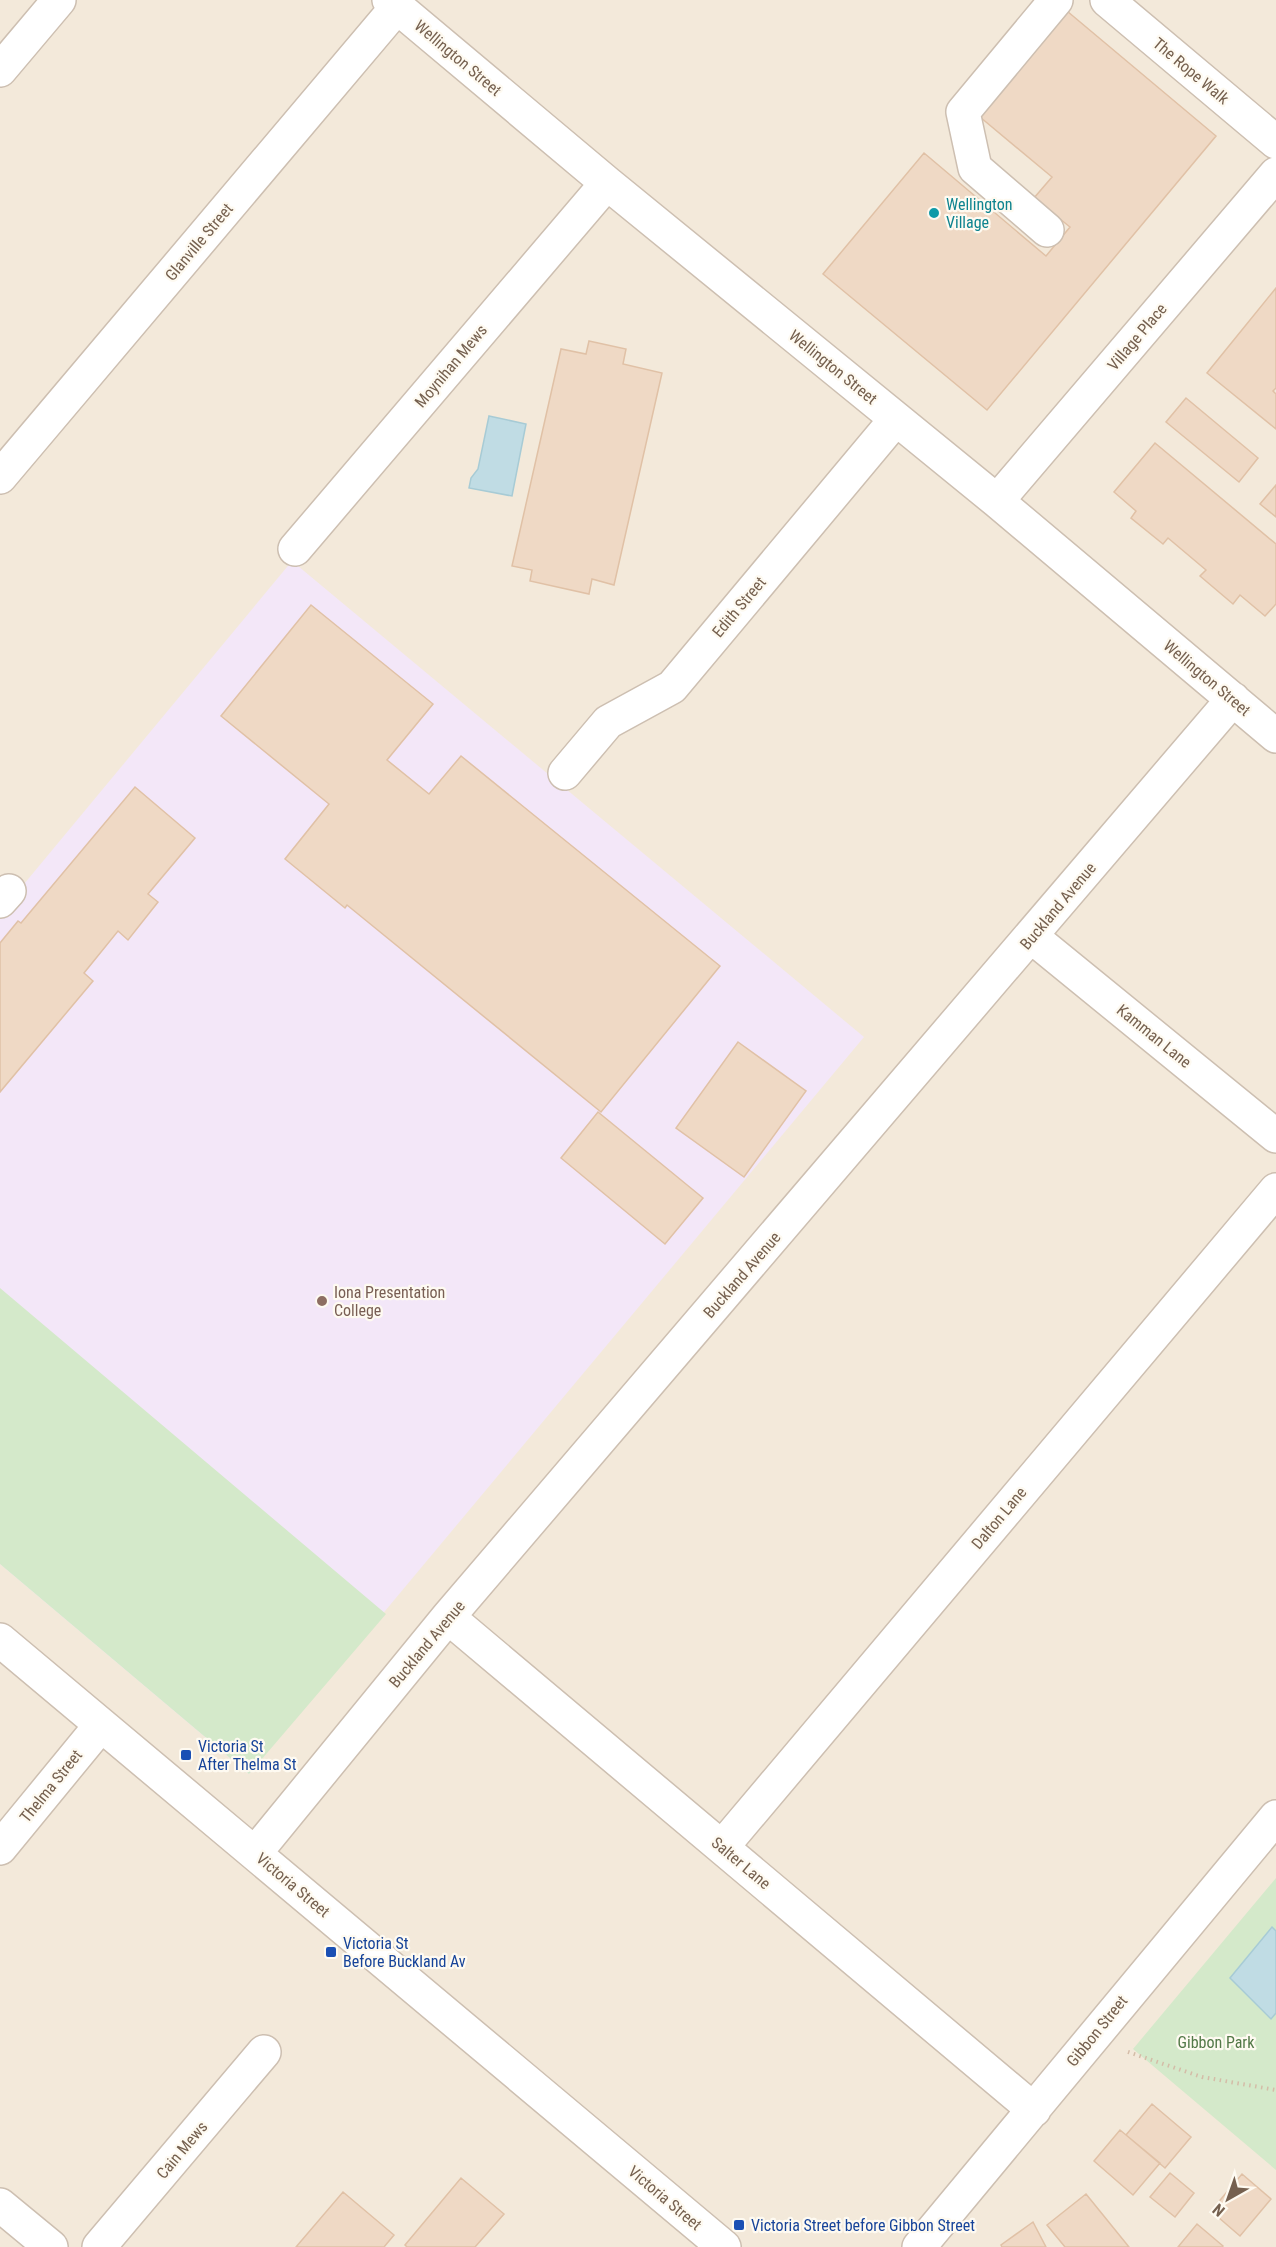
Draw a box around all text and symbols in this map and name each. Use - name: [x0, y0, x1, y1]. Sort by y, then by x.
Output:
- street label: Wellington Street: [411, 16, 506, 100]
- street label: The Rope Walk: [1149, 34, 1233, 109]
- place label: Wellington Village: [946, 195, 1012, 232]
- street label: Glanville Street: [161, 199, 237, 285]
- marker: Wellington Village: [927, 206, 941, 220]
- street label: Village Place: [1103, 300, 1171, 374]
- street label: Moynihan Mews: [411, 321, 491, 411]
- street label: Wellington Street: [785, 326, 881, 408]
- street label: Edith Street: [708, 573, 770, 641]
- street label: Wellington Street: [1160, 636, 1255, 720]
- street label: Buckland Avenue: [1016, 859, 1100, 953]
- street label: Kamman Lane: [1113, 1000, 1195, 1072]
- street label: Buckland Avenue: [699, 1228, 785, 1322]
- place label: Iona Presentation College: [334, 1283, 445, 1320]
- marker: Iona Presentation College: [315, 1294, 329, 1308]
- street label: Dalton Lane: [968, 1483, 1030, 1553]
- street label: Buckland Avenue: [385, 1597, 469, 1691]
- place label: Victoria St After Thelma St: [198, 1737, 297, 1774]
- street label: Thelma Street: [16, 1746, 86, 1826]
- marker: Victoria St After Thelma St: [179, 1748, 193, 1762]
- street label: Salter Lane: [708, 1833, 774, 1893]
- street label: Victoria Street: [252, 1849, 334, 1921]
- place label: Victoria St Before Buckland Av: [343, 1934, 466, 1971]
- marker: Victoria St Before Buckland Av: [324, 1945, 338, 1959]
- street label: Gibbon Street: [1063, 1991, 1132, 2070]
- park label: Gibbon Park: [1178, 2033, 1255, 2052]
- street label: Cain Mews: [153, 2117, 211, 2183]
- street label: Victoria Street: [624, 2162, 706, 2234]
- north arrow: [1198, 2169, 1258, 2229]
- text: N: [1209, 2200, 1229, 2221]
- place label: Victoria Street before Gibbon Street: [751, 2216, 975, 2235]
- marker: Victoria Street before Gibbon Street: [732, 2218, 746, 2232]

